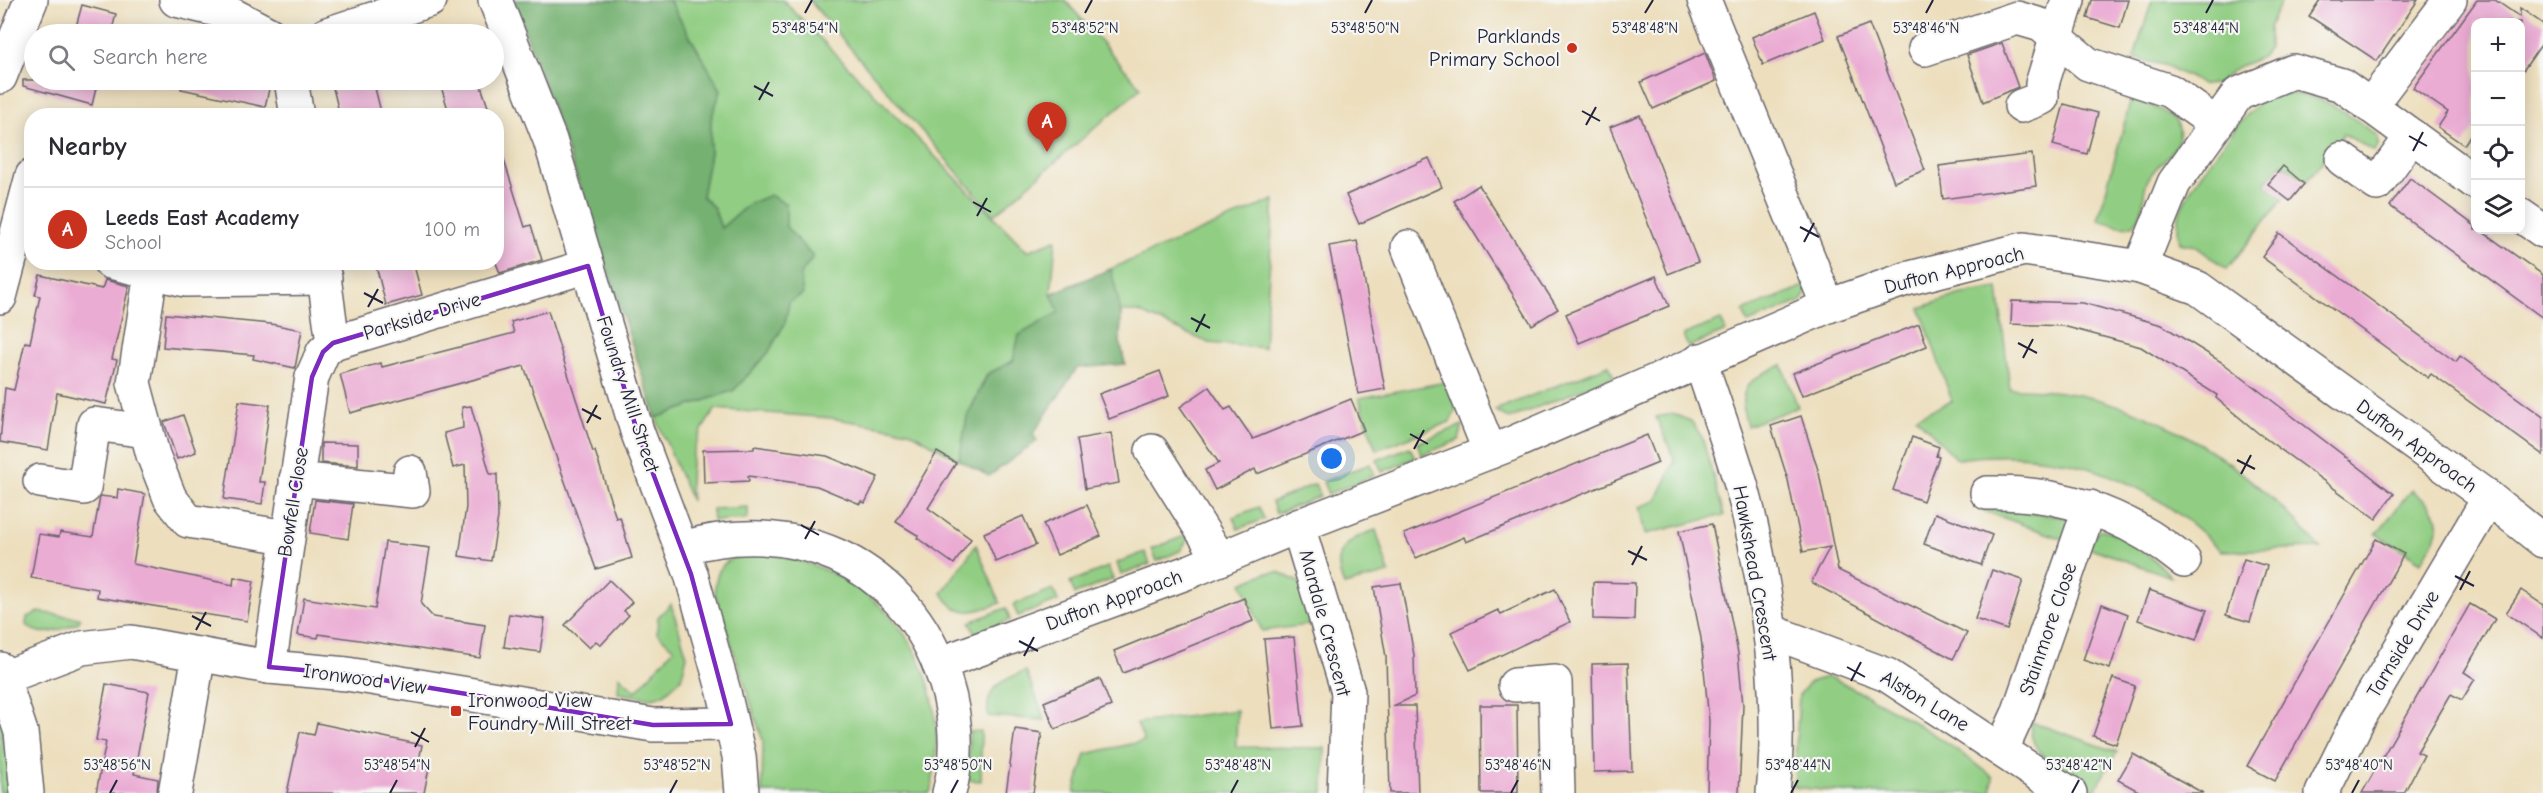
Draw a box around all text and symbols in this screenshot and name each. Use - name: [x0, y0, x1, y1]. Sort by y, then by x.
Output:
- map controls: [2471, 18, 2525, 234]
- button: +: [2471, 18, 2525, 72]
- text: 53°48'54"N: [772, 19, 838, 37]
- text: 53°48'52"N: [1051, 19, 1119, 37]
- text: 53°48'50"N: [1331, 19, 1399, 37]
- text: 53°48'48"N: [1612, 19, 1678, 37]
- text: 53°48'46"N: [1893, 19, 1959, 37]
- text: 53°48'44"N: [2173, 19, 2239, 37]
- search box: [24, 24, 504, 90]
- place label: Parklands Primary School: [1429, 25, 1560, 71]
- icon: search: [45, 41, 78, 74]
- marker: Parklands Primary School: [1565, 41, 1579, 55]
- text: Search here: [93, 44, 208, 70]
- button: −: [2471, 72, 2525, 126]
- pin: A: [1028, 102, 1066, 152]
- button: locate: [2471, 126, 2525, 180]
- text: Nearby: [48, 132, 127, 162]
- button: layers: [2471, 180, 2525, 234]
- text: Leeds East Academy: [105, 205, 299, 231]
- text: A: [62, 218, 73, 241]
- text: 100 m: [425, 218, 480, 241]
- text: School: [105, 231, 162, 254]
- street label: Dufton Approach: [1882, 241, 2026, 299]
- street label: Parkside Drive: [361, 287, 483, 345]
- street label: Foundry Mill Street: [592, 313, 665, 476]
- street label: Dufton Approach: [2352, 395, 2482, 497]
- your location: [1317, 444, 1346, 473]
- street label: Bowfell Close: [273, 445, 313, 559]
- street label: Hawkshead Crescent: [1728, 484, 1782, 664]
- street label: Mardale Crescent: [1294, 547, 1356, 700]
- street label: Stainmore Close: [2015, 560, 2081, 698]
- street label: Dufton Approach: [1043, 565, 1185, 635]
- street label: Tarnside Drive: [2362, 586, 2444, 702]
- street label: Ironwood View: [302, 659, 428, 699]
- street label: Alston Lane: [1877, 666, 1973, 736]
- place label: Ironwood View Foundry Mill Street: [468, 689, 633, 735]
- marker: Ironwood View Foundry Mill Street: [449, 704, 463, 718]
- text: 53°48'56"N: [83, 756, 151, 774]
- text: 53°48'54"N: [364, 756, 430, 774]
- text: 53°48'52"N: [643, 756, 711, 774]
- text: 53°48'50"N: [924, 756, 992, 774]
- text: 53°48'48"N: [1205, 756, 1271, 774]
- text: 53°48'46"N: [1485, 756, 1551, 774]
- text: 53°48'44"N: [1765, 756, 1831, 774]
- text: 53°48'42"N: [2046, 756, 2112, 774]
- text: 53°48'40"N: [2325, 756, 2393, 774]

